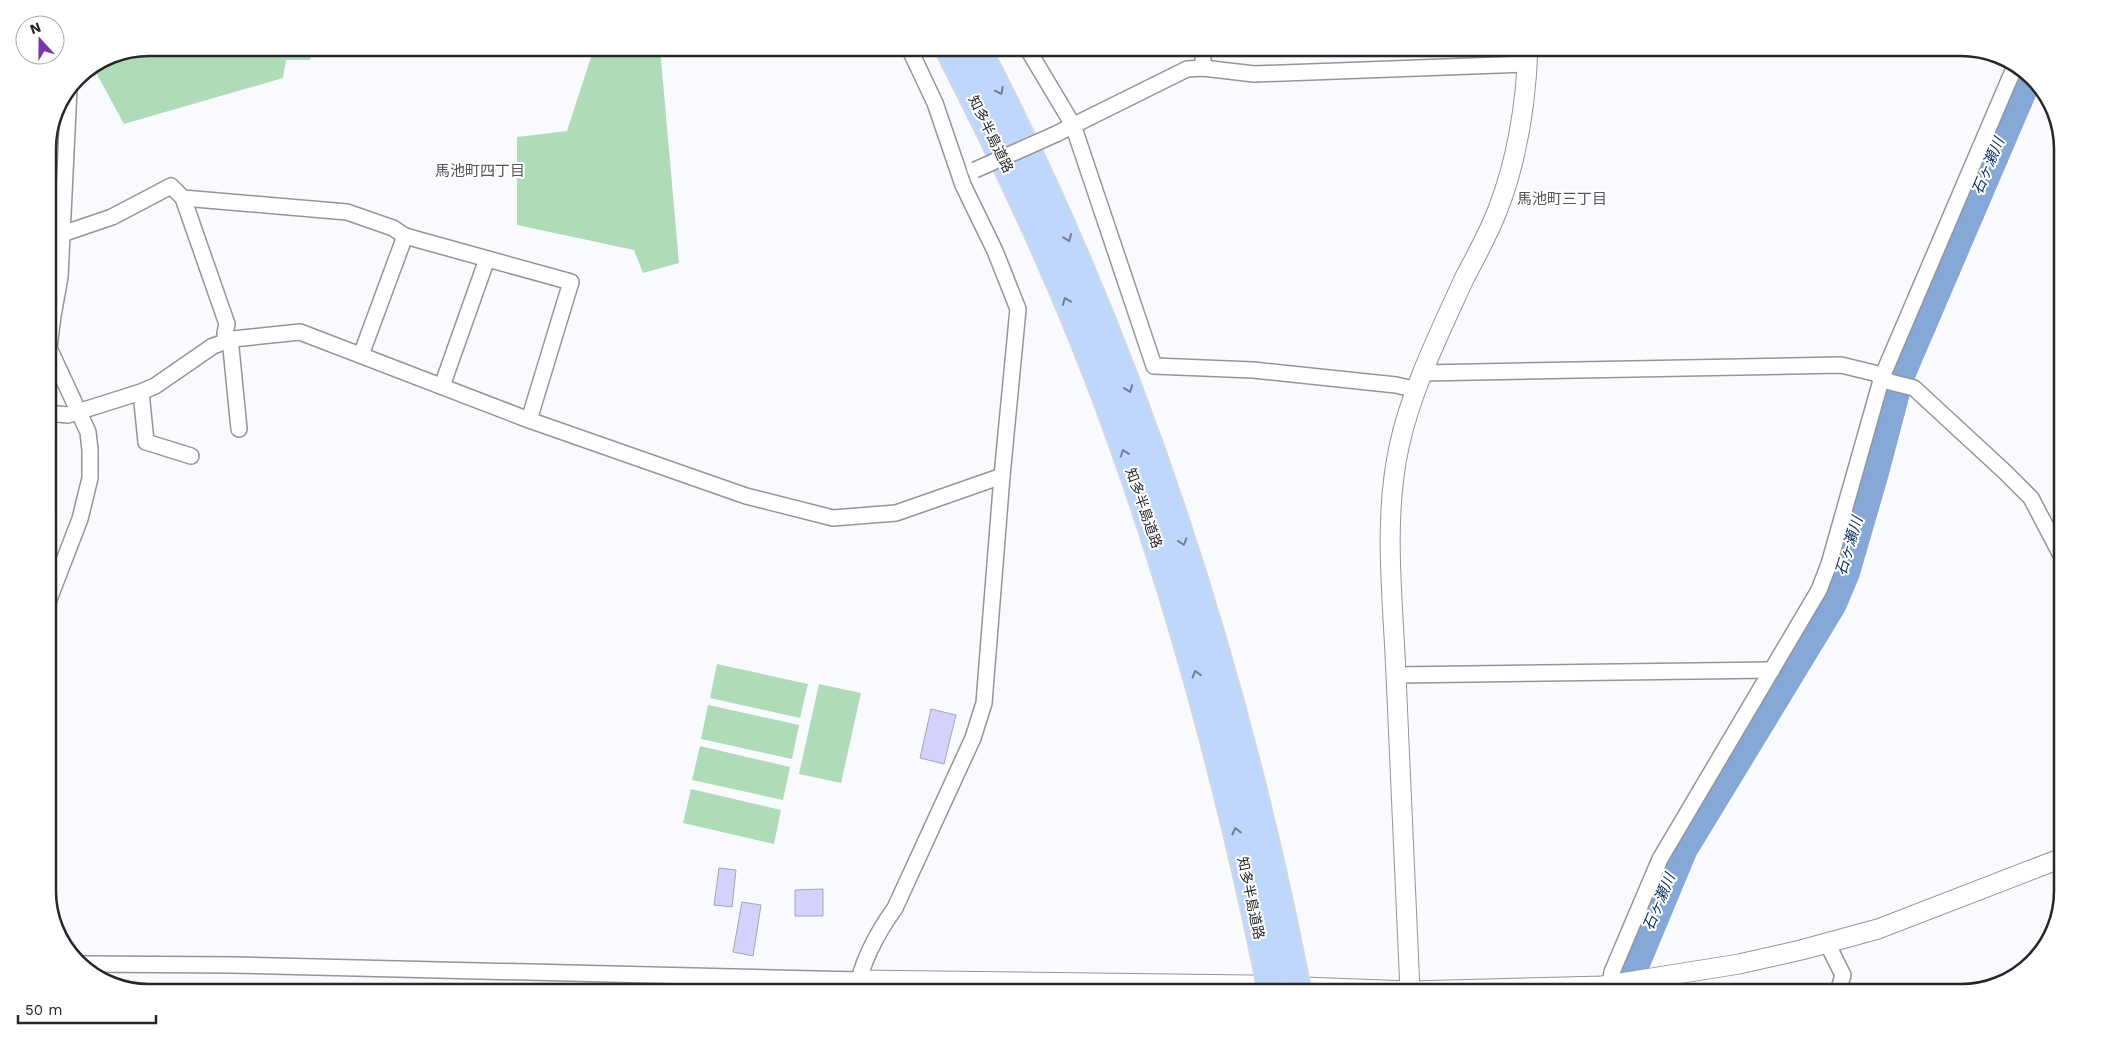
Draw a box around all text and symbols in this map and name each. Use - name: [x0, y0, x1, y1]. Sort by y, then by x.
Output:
- north arrow: [15, 15, 65, 65]
- text: N: [28, 19, 43, 37]
- one-way arrow: [994, 86, 1004, 95]
- street label: 知多半島道路: [965, 93, 1017, 175]
- water label: 石ヶ瀬川: [1968, 133, 2009, 197]
- district label: 馬池町四丁目: [435, 162, 525, 180]
- district label: 馬池町三丁目: [1517, 190, 1607, 208]
- one-way arrow: [1062, 233, 1073, 242]
- one-way arrow: [1062, 297, 1073, 306]
- one-way arrow: [1123, 384, 1133, 392]
- one-way arrow: [1120, 449, 1130, 457]
- street label: 知多半島道路: [1123, 466, 1165, 550]
- water label: 石ヶ瀬川: [1832, 513, 1867, 577]
- one-way arrow: [1178, 537, 1188, 546]
- one-way arrow: [1191, 670, 1201, 678]
- one-way arrow: [1232, 828, 1242, 836]
- street label: 知多半島道路: [1234, 855, 1268, 941]
- water label: 石ヶ瀬川: [1639, 869, 1680, 933]
- scale bar: [18, 992, 155, 1024]
- text: 50 m: [25, 1001, 62, 1019]

